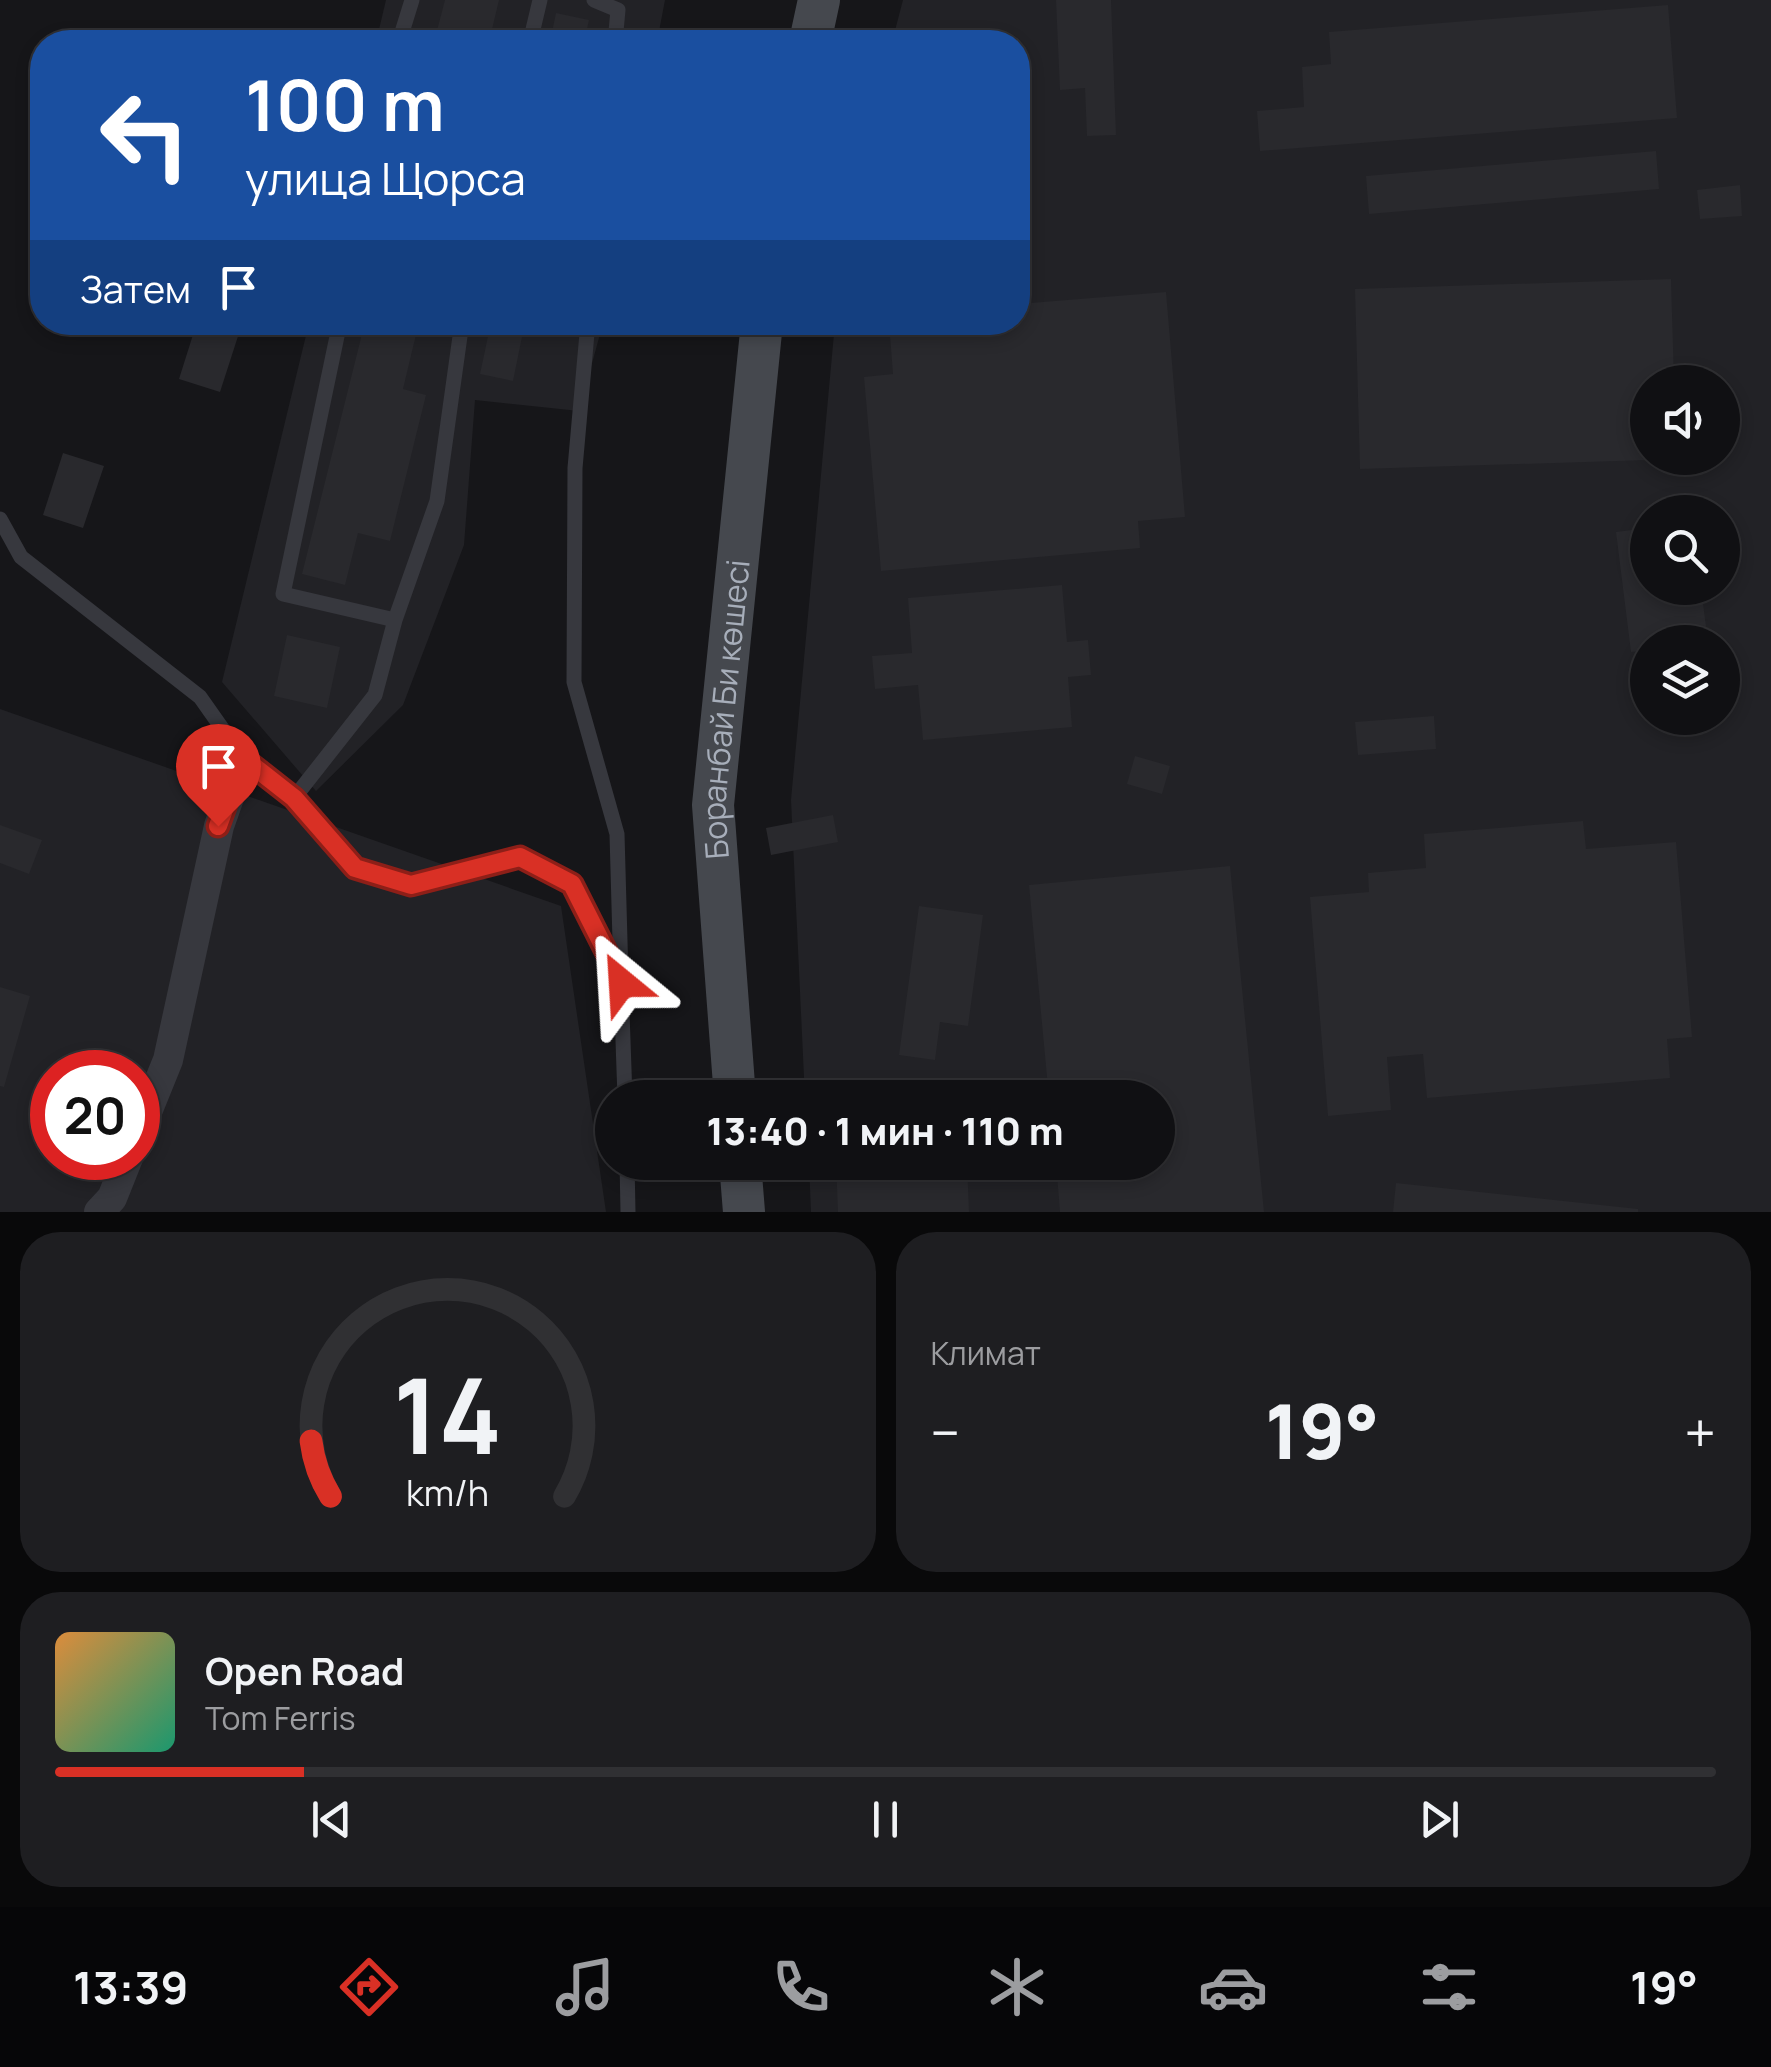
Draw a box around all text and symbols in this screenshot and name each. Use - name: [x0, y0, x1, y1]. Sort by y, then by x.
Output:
- text: 100 m: [245, 56, 445, 152]
- icon: left: [80, 70, 210, 200]
- text: улица Щорса: [245, 147, 526, 209]
- icon: arrive: [211, 260, 266, 315]
- text: Затем: [80, 262, 191, 314]
- map controls: [1630, 365, 1740, 735]
- button: sound: [1630, 365, 1740, 475]
- button: search: [1630, 495, 1740, 605]
- street label: Боранбай Би көшесі: [691, 557, 760, 861]
- button: layers: [1630, 625, 1740, 735]
- pin: [176, 724, 261, 827]
- icon: arrive: [191, 739, 246, 794]
- position arrow: [570, 931, 674, 1035]
- speed limit sign: 20: [30, 1050, 160, 1180]
- text: 13:40 · 1 мин · 110 m: [707, 1104, 1063, 1156]
- text: Климат: [931, 1331, 1041, 1375]
- text: 14: [393, 1343, 502, 1485]
- text: 19°: [1265, 1379, 1379, 1482]
- text: −: [931, 1394, 960, 1470]
- text: +: [1684, 1394, 1716, 1470]
- text: km/h: [406, 1468, 489, 1517]
- text: Open Road: [205, 1644, 404, 1696]
- text: Tom Ferris: [205, 1696, 356, 1740]
- icon: previous: [304, 1792, 359, 1847]
- icon: pause: [858, 1792, 913, 1847]
- icon: next: [1412, 1792, 1467, 1847]
- icon: directions: [334, 1952, 404, 2022]
- icon: music: [550, 1952, 620, 2022]
- icon: phone: [766, 1952, 836, 2022]
- icon: climate: [982, 1952, 1052, 2022]
- icon: car: [1198, 1952, 1268, 2022]
- icon: filters: [1414, 1952, 1484, 2022]
- text: 13:39: [73, 1956, 188, 2018]
- text: 19°: [1630, 1956, 1698, 2018]

